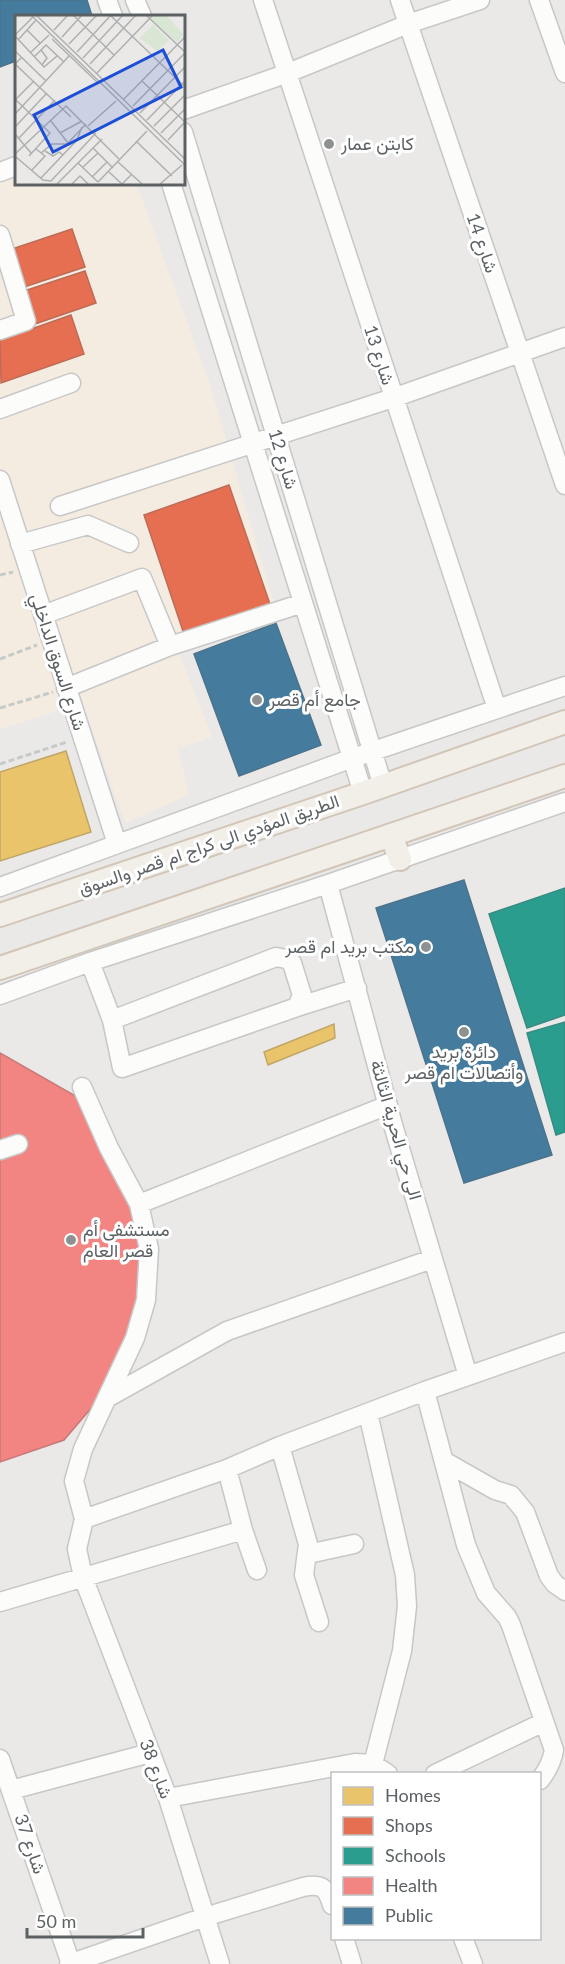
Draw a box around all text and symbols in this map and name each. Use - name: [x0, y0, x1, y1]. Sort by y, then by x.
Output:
- inset map: [15, 15, 184, 184]
- place label: كابتن عمار: [340, 132, 414, 155]
- marker: كابتن عمار: [322, 137, 336, 151]
- street label: شارع 14: [461, 210, 503, 276]
- street label: شارع 13: [358, 322, 400, 388]
- street label: شارع 12: [263, 426, 303, 492]
- street label: شارع السوق الداخلي: [22, 590, 92, 735]
- place label: جامع أم قصر: [268, 688, 361, 712]
- marker: جامع أم قصر: [250, 693, 264, 707]
- street label: الطريق المؤدي الى كراج ام قصر والسوق: [75, 789, 343, 904]
- place label: مكتب بريد ام قصر: [284, 935, 414, 959]
- marker: مكتب بريد ام قصر: [419, 940, 433, 954]
- marker: دائرة بريد وأتصالات ام قصر: [457, 1025, 471, 1039]
- place label: دائرة بريد وأتصالات ام قصر: [404, 1040, 523, 1085]
- street label: الى حي الحرية الثالثة: [362, 1057, 427, 1204]
- place label: مستشفى أم قصر العام: [83, 1218, 170, 1263]
- marker: مستشفى أم قصر العام: [64, 1233, 78, 1247]
- street label: شارع 38: [134, 1736, 178, 1802]
- legend: [331, 1772, 541, 1940]
- text: Homes: [385, 1784, 441, 1806]
- street label: شارع 37: [9, 1811, 51, 1877]
- text: Shops: [385, 1814, 433, 1836]
- text: Schools: [385, 1844, 446, 1866]
- text: Health: [385, 1874, 438, 1896]
- scale bar: [27, 1901, 142, 1939]
- text: Public: [385, 1904, 433, 1926]
- text: 50 m: [36, 1910, 76, 1932]

